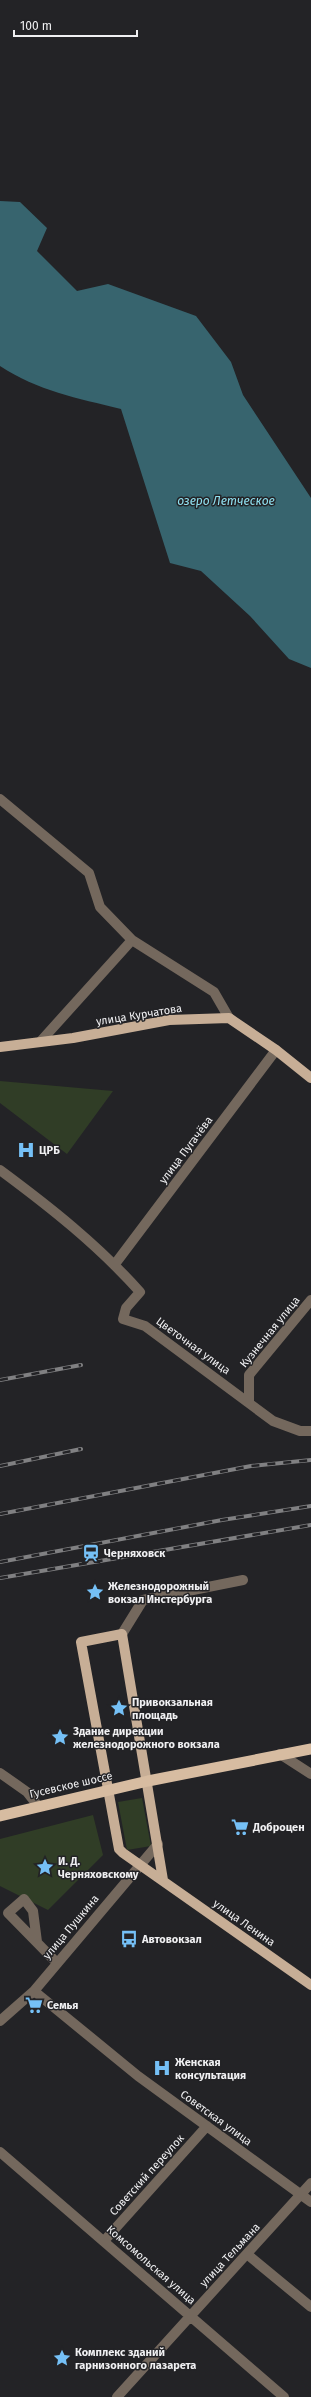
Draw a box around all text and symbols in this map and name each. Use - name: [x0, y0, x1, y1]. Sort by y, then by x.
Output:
- scale bar: [14, 12, 137, 38]
- text: 100 m: [20, 19, 52, 33]
- water label: озеро Летческое: [177, 494, 275, 508]
- street label: улица Курчатова: [95, 1002, 183, 1028]
- street label: улица Пугачёва: [156, 1114, 216, 1186]
- hospital icon: ЦРБ: [16, 1140, 36, 1160]
- place label: ЦРБ: [39, 1144, 60, 1157]
- street label: Кузнечная улица: [237, 1294, 303, 1370]
- street label: Цветочная улица: [153, 1315, 233, 1377]
- station icon: Черняховск: [81, 1543, 101, 1563]
- place label: Черняховск: [104, 1547, 166, 1560]
- place label: Железнодорожный вокзал Инстербурга: [107, 1580, 212, 1606]
- place icon: Железнодорожный вокзал Инстербурга: [85, 1582, 105, 1602]
- place label: Привокзальная площадь: [132, 1696, 213, 1722]
- place icon: Привокзальная площадь: [109, 1698, 129, 1718]
- place label: Здание дирекции железнодорожного вокзала: [72, 1725, 220, 1751]
- place icon: Здание дирекции железнодорожного вокзала: [50, 1727, 70, 1747]
- street label: Гусевское шоссе: [28, 1769, 114, 1801]
- supermarket icon: Доброцен: [230, 1817, 250, 1837]
- place label: Доброцен: [252, 1821, 305, 1834]
- place label: И. Д. Черняховскому: [58, 1855, 139, 1881]
- place icon: И. Д. Черняховскому: [35, 1857, 55, 1877]
- street label: улица Пушкина: [40, 1892, 102, 1962]
- street label: улица Ленина: [211, 1897, 277, 1949]
- bus stop icon: Автовокзал: [119, 1929, 139, 1949]
- place label: Автовокзал: [141, 1933, 202, 1946]
- supermarket icon: Семья: [24, 1995, 44, 2015]
- place label: Семья: [47, 1999, 78, 2012]
- place label: Женская консультация: [174, 2056, 246, 2082]
- hospital icon: Женская консультация: [152, 2058, 172, 2078]
- street label: Советская улица: [178, 2088, 254, 2148]
- street label: Советский переулок: [107, 2132, 187, 2218]
- street label: улица Тельмана: [197, 2220, 263, 2290]
- street label: Комсомольская улица: [104, 2223, 198, 2307]
- place label: Комплекс зданий гарнизонного лазарета: [75, 2346, 196, 2372]
- place icon: Комплекс зданий гарнизонного лазарета: [52, 2348, 72, 2368]

